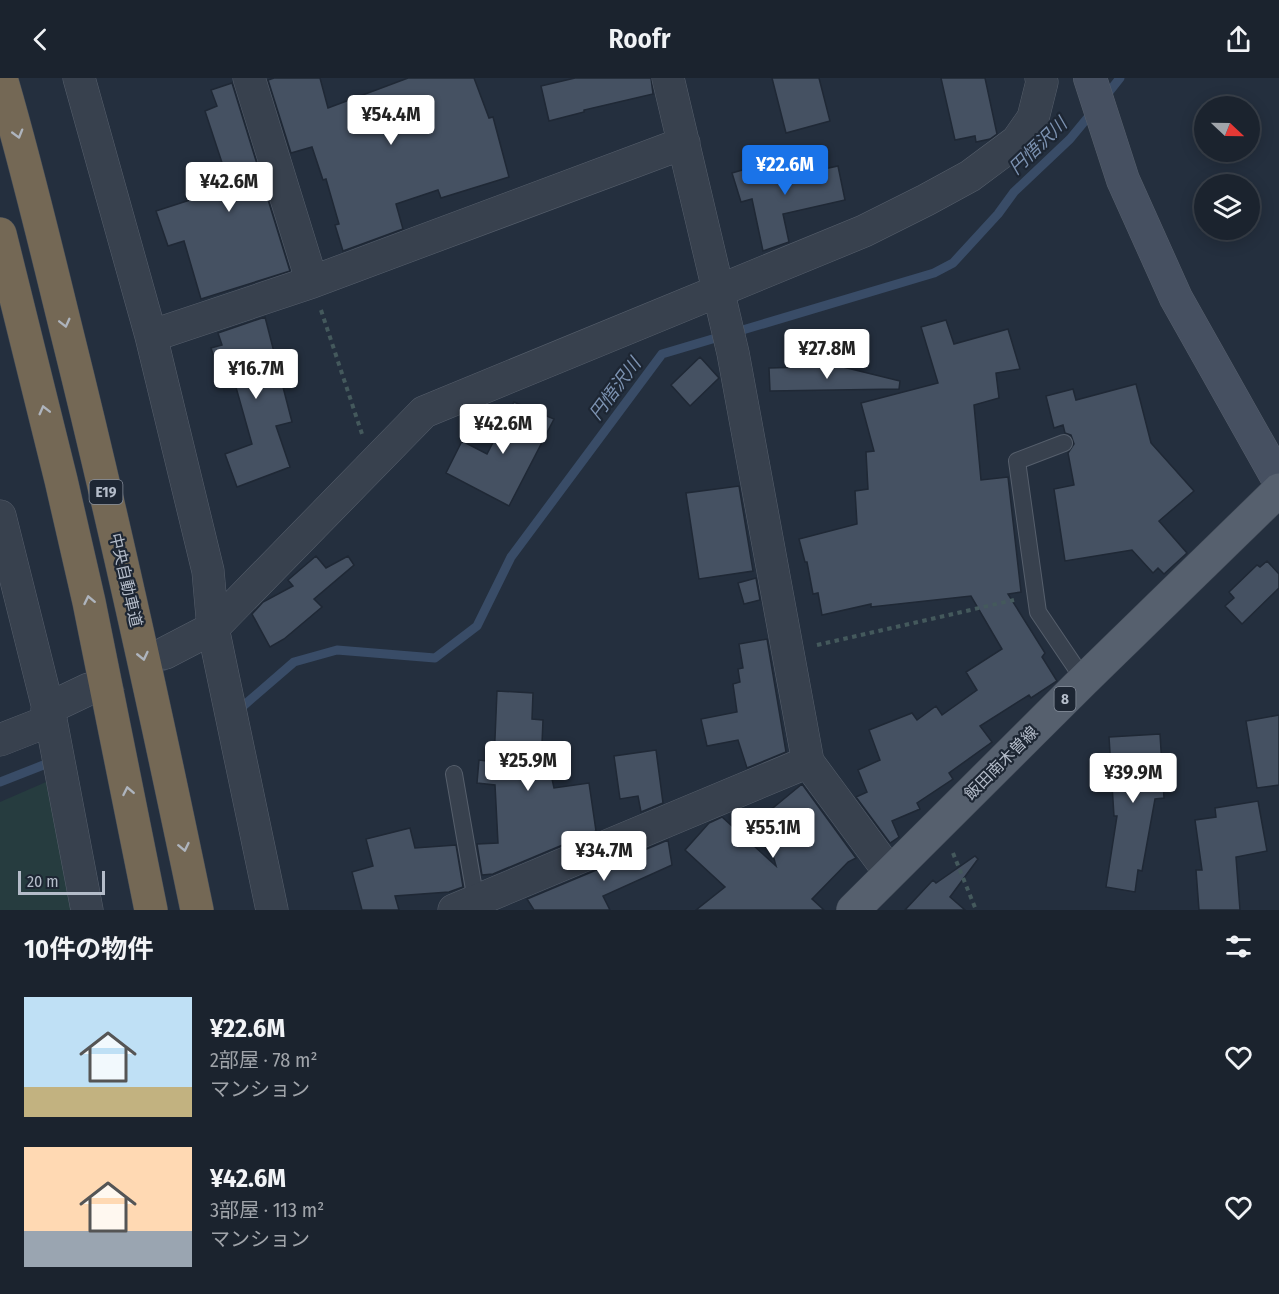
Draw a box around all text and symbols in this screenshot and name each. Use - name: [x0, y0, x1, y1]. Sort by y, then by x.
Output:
- icon: back: [24, 23, 57, 56]
- text: Roofr: [609, 23, 670, 55]
- icon: share: [1222, 23, 1255, 56]
- pin: ¥54.4M: [342, 95, 440, 146]
- north arrow: [1194, 96, 1260, 162]
- map controls: [1194, 96, 1260, 240]
- text: ¥54.4M: [361, 102, 421, 126]
- water label: 円悟沢川: [1004, 112, 1073, 179]
- one-way arrow: [11, 128, 23, 139]
- pin: ¥22.6M: [736, 145, 834, 196]
- text: ¥22.6M: [756, 152, 814, 176]
- pin: ¥42.6M: [180, 162, 278, 213]
- text: ¥42.6M: [200, 169, 258, 193]
- button: layers: [1194, 174, 1260, 240]
- one-way arrow: [58, 318, 71, 328]
- pin: ¥27.8M: [778, 329, 876, 380]
- text: ¥27.8M: [798, 336, 856, 360]
- pin: ¥16.7M: [207, 349, 305, 400]
- water label: 円悟沢川: [585, 352, 647, 424]
- text: ¥16.7M: [228, 356, 284, 380]
- pin: ¥42.6M: [454, 404, 552, 455]
- one-way arrow: [38, 405, 51, 415]
- text: ¥42.6M: [474, 411, 532, 435]
- road number: E19: [90, 480, 122, 504]
- street label: 中央自動車道: [106, 531, 146, 629]
- one-way arrow: [83, 595, 96, 605]
- one-way arrow: [136, 651, 149, 661]
- road number: 8: [1054, 687, 1076, 711]
- street label: 飯田南木曽線: [960, 722, 1042, 804]
- pin: ¥25.9M: [479, 741, 577, 792]
- text: ¥25.9M: [499, 748, 557, 772]
- pin: ¥39.9M: [1084, 753, 1182, 804]
- text: ¥39.9M: [1104, 760, 1162, 784]
- one-way arrow: [122, 786, 135, 796]
- pin: ¥55.1M: [724, 808, 822, 859]
- text: ¥55.1M: [745, 815, 801, 839]
- pin: ¥34.7M: [555, 831, 653, 882]
- text: ¥34.7M: [575, 838, 633, 862]
- one-way arrow: [177, 842, 190, 852]
- scale bar: [18, 868, 105, 896]
- text: 20 m: [27, 872, 58, 891]
- icon: filters: [1222, 930, 1255, 963]
- text: 10件の物件: [24, 934, 153, 965]
- text: ¥22.6M: [210, 1013, 285, 1044]
- icon: home: [72, 1021, 144, 1093]
- icon: heart: [1222, 1041, 1255, 1074]
- text: 2部屋 · 78 m²: [210, 1048, 317, 1072]
- text: マンション: [210, 1077, 310, 1101]
- text: ¥42.6M: [210, 1163, 286, 1194]
- icon: home: [72, 1171, 144, 1243]
- icon: heart: [1222, 1191, 1255, 1224]
- text: 3部屋 · 113 m²: [210, 1198, 324, 1222]
- text: マンション: [210, 1227, 310, 1251]

